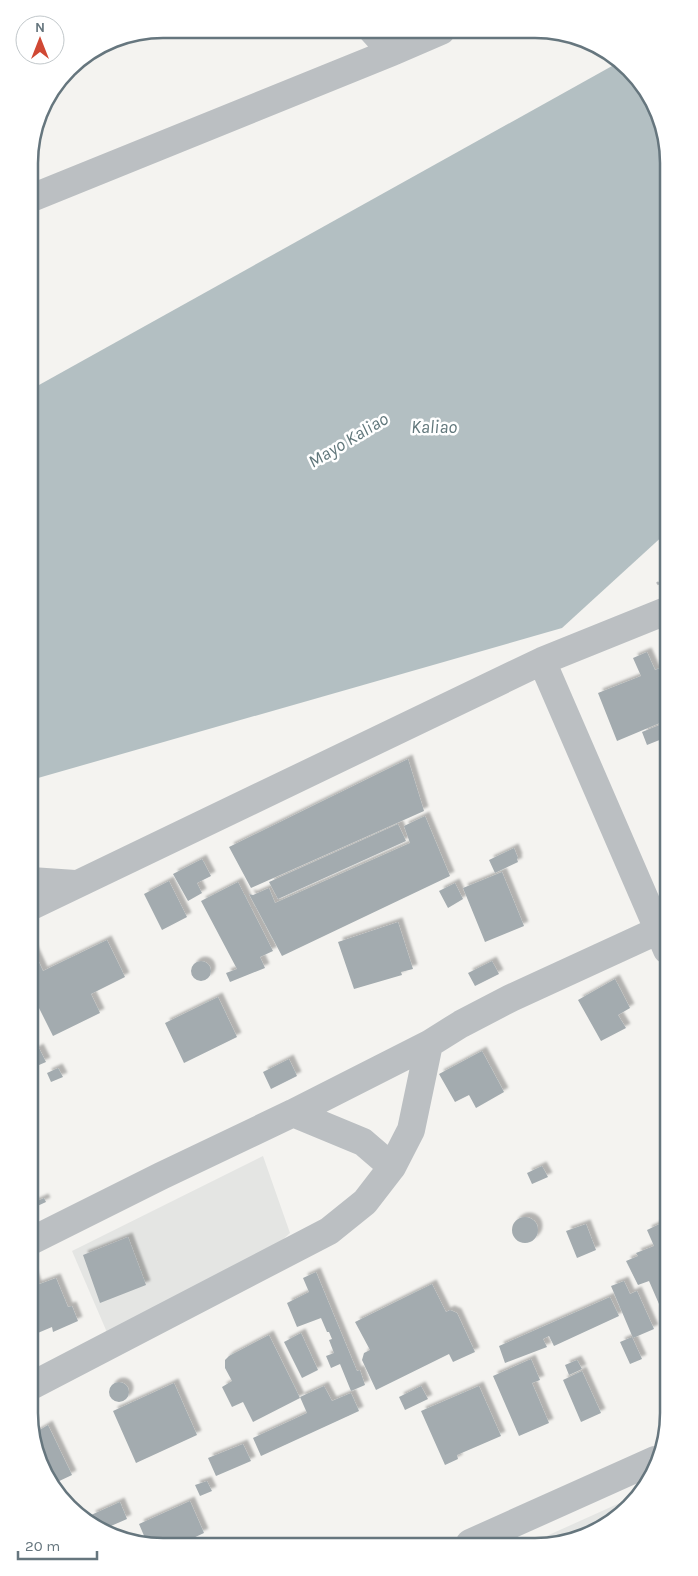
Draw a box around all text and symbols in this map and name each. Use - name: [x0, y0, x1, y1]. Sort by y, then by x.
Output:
- north arrow: [15, 15, 65, 65]
- text: N: [35, 19, 45, 36]
- water label: Mayo Kaliao: [304, 407, 392, 472]
- water label: Kaliao: [411, 416, 457, 438]
- scale bar: [18, 1528, 96, 1560]
- text: 20 m: [25, 1537, 60, 1555]

